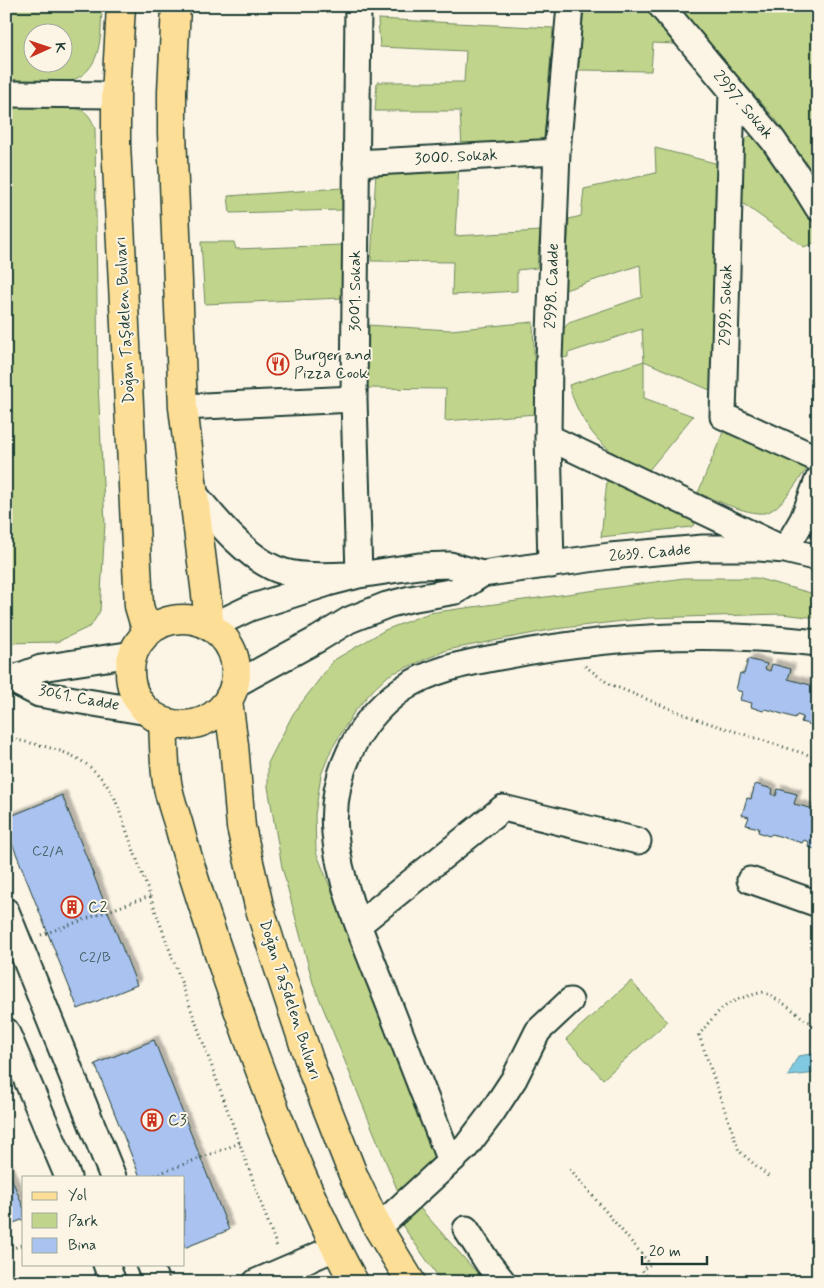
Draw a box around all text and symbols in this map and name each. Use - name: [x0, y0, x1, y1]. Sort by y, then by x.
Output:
- north arrow: [22, 22, 72, 72]
- text: K: [51, 42, 69, 54]
- street label: 2997. Sokak: [708, 66, 778, 144]
- street label: 3000. Sokak: [414, 144, 498, 170]
- street label: Doğan Taşdelen Bulvarı: [110, 236, 140, 404]
- street label: 2998. Cadde: [540, 243, 564, 329]
- street label: 3001. Sokak: [345, 250, 366, 332]
- street label: 2999. Sokak: [715, 264, 737, 346]
- place label: Burger and Pizza Cook: [294, 345, 372, 384]
- restaurant icon: Burger and Pizza Cook: [266, 352, 290, 376]
- street label: 2639. Cadde: [608, 539, 692, 567]
- street label: 3061. Cadde: [37, 680, 121, 716]
- house number: C2/A: [32, 842, 64, 860]
- building icon: C2: [60, 895, 84, 919]
- place label: C2: [88, 897, 107, 918]
- street label: Doğan Taşdelen Bulvarı: [254, 917, 326, 1083]
- house number: C2/B: [79, 948, 111, 966]
- building icon: C3: [140, 1108, 164, 1132]
- place label: C3: [168, 1110, 187, 1131]
- legend: [22, 1176, 185, 1266]
- text: Yol: [68, 1186, 87, 1206]
- text: Park: [68, 1212, 98, 1232]
- scale bar: [642, 1233, 706, 1265]
- text: Bina: [68, 1236, 96, 1256]
- text: 20 m: [649, 1242, 681, 1262]

